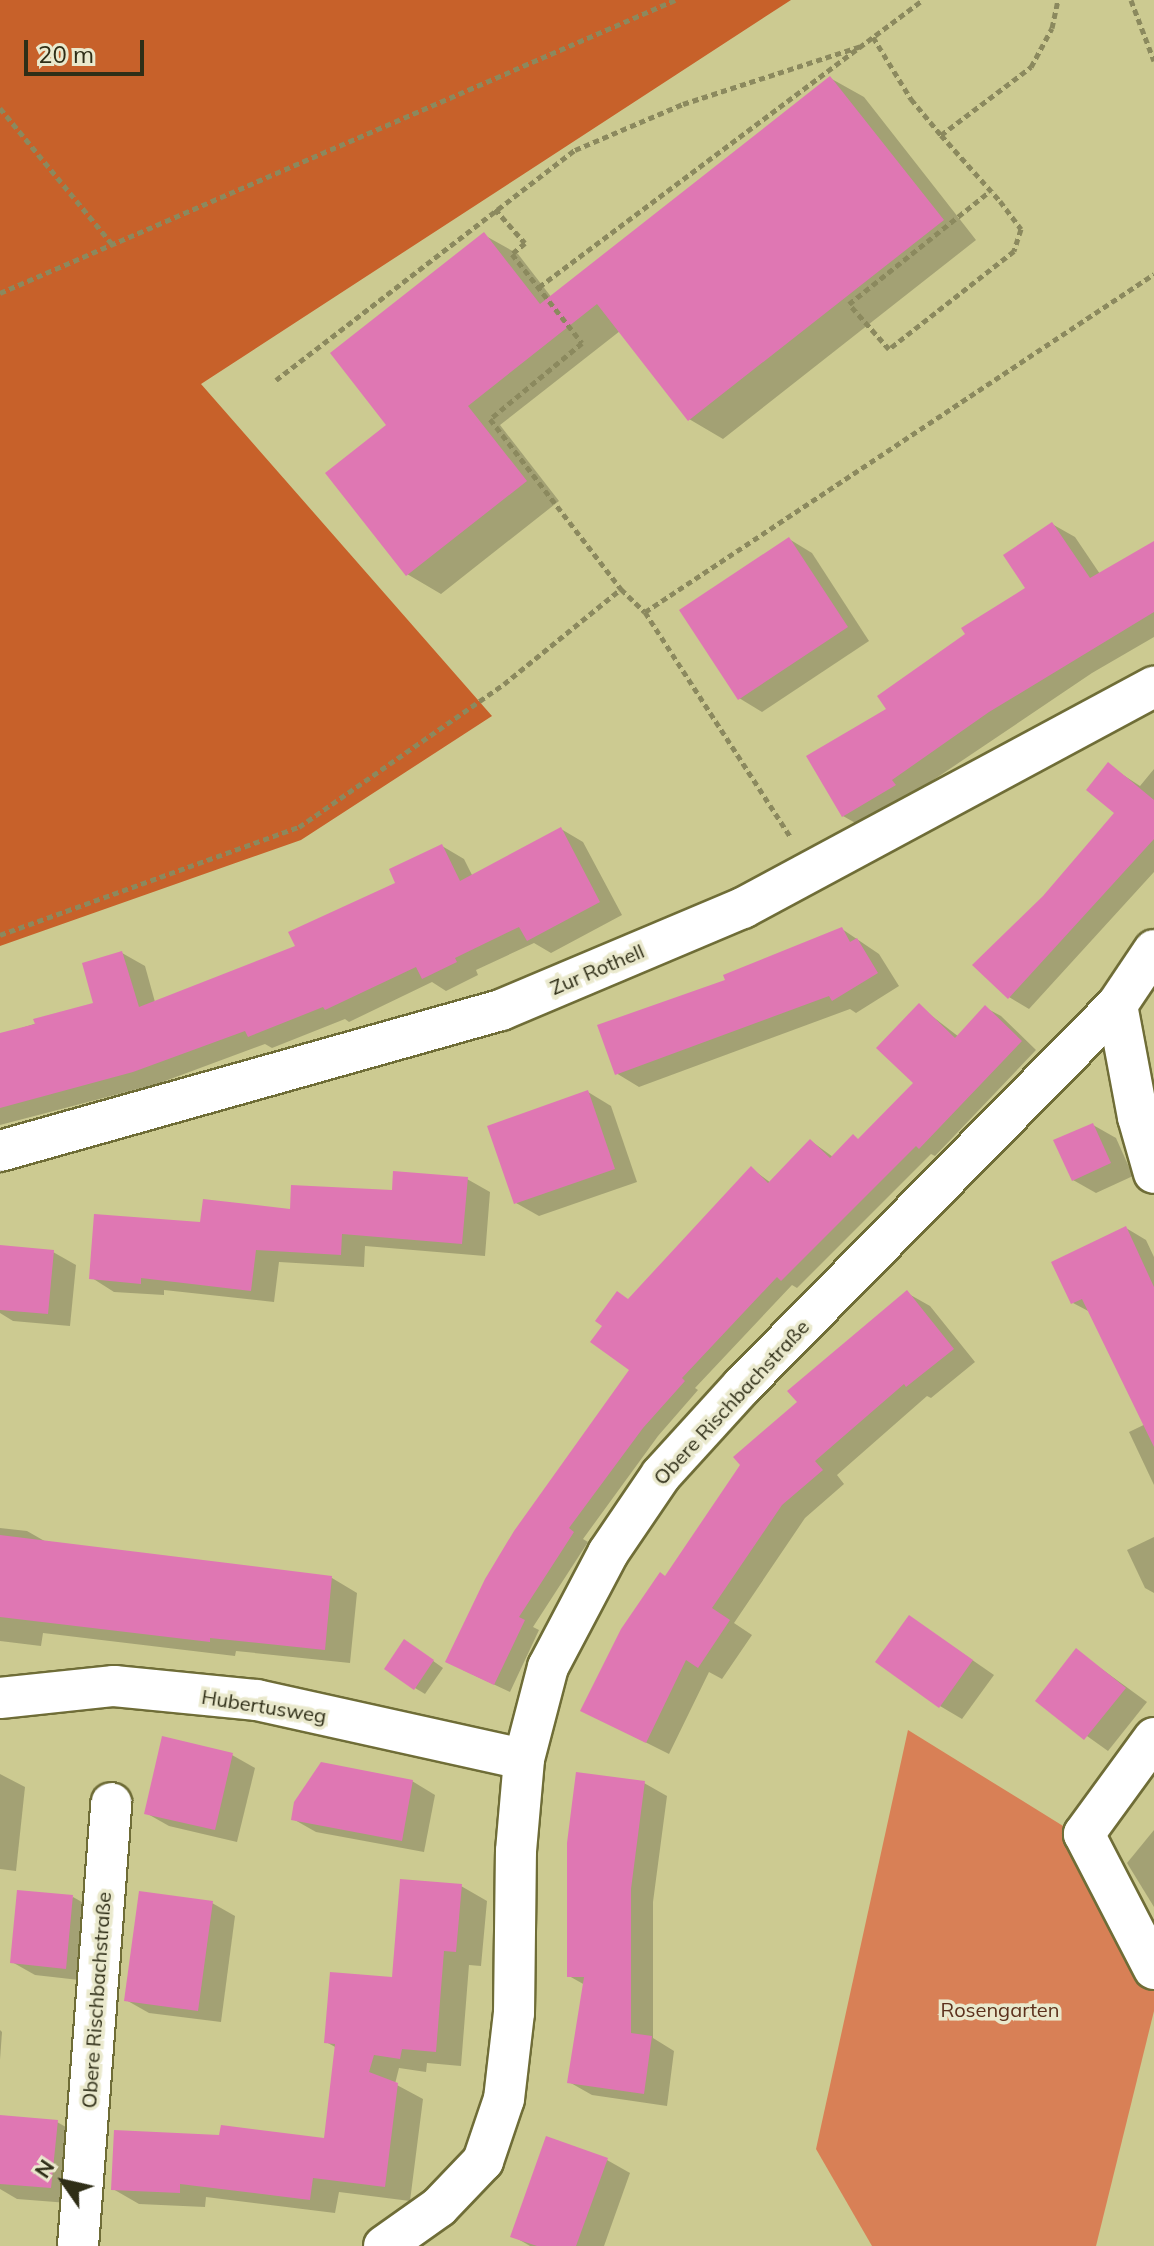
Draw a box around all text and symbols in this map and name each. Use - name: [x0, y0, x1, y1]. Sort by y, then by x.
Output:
- scale bar: [28, 24, 148, 74]
- text: 20 m: [38, 39, 94, 69]
- street label: Zur Rothell: [546, 938, 648, 1000]
- street label: Obere Rischbachstraße: [648, 1315, 814, 1489]
- street label: Hubertusweg: [200, 1684, 328, 1728]
- street label: Obere Rischbachstraße: [76, 1891, 116, 2109]
- park label: Rosengarten: [941, 1997, 1059, 2021]
- north arrow: [24, 2142, 104, 2222]
- text: N: [28, 2154, 60, 2183]

